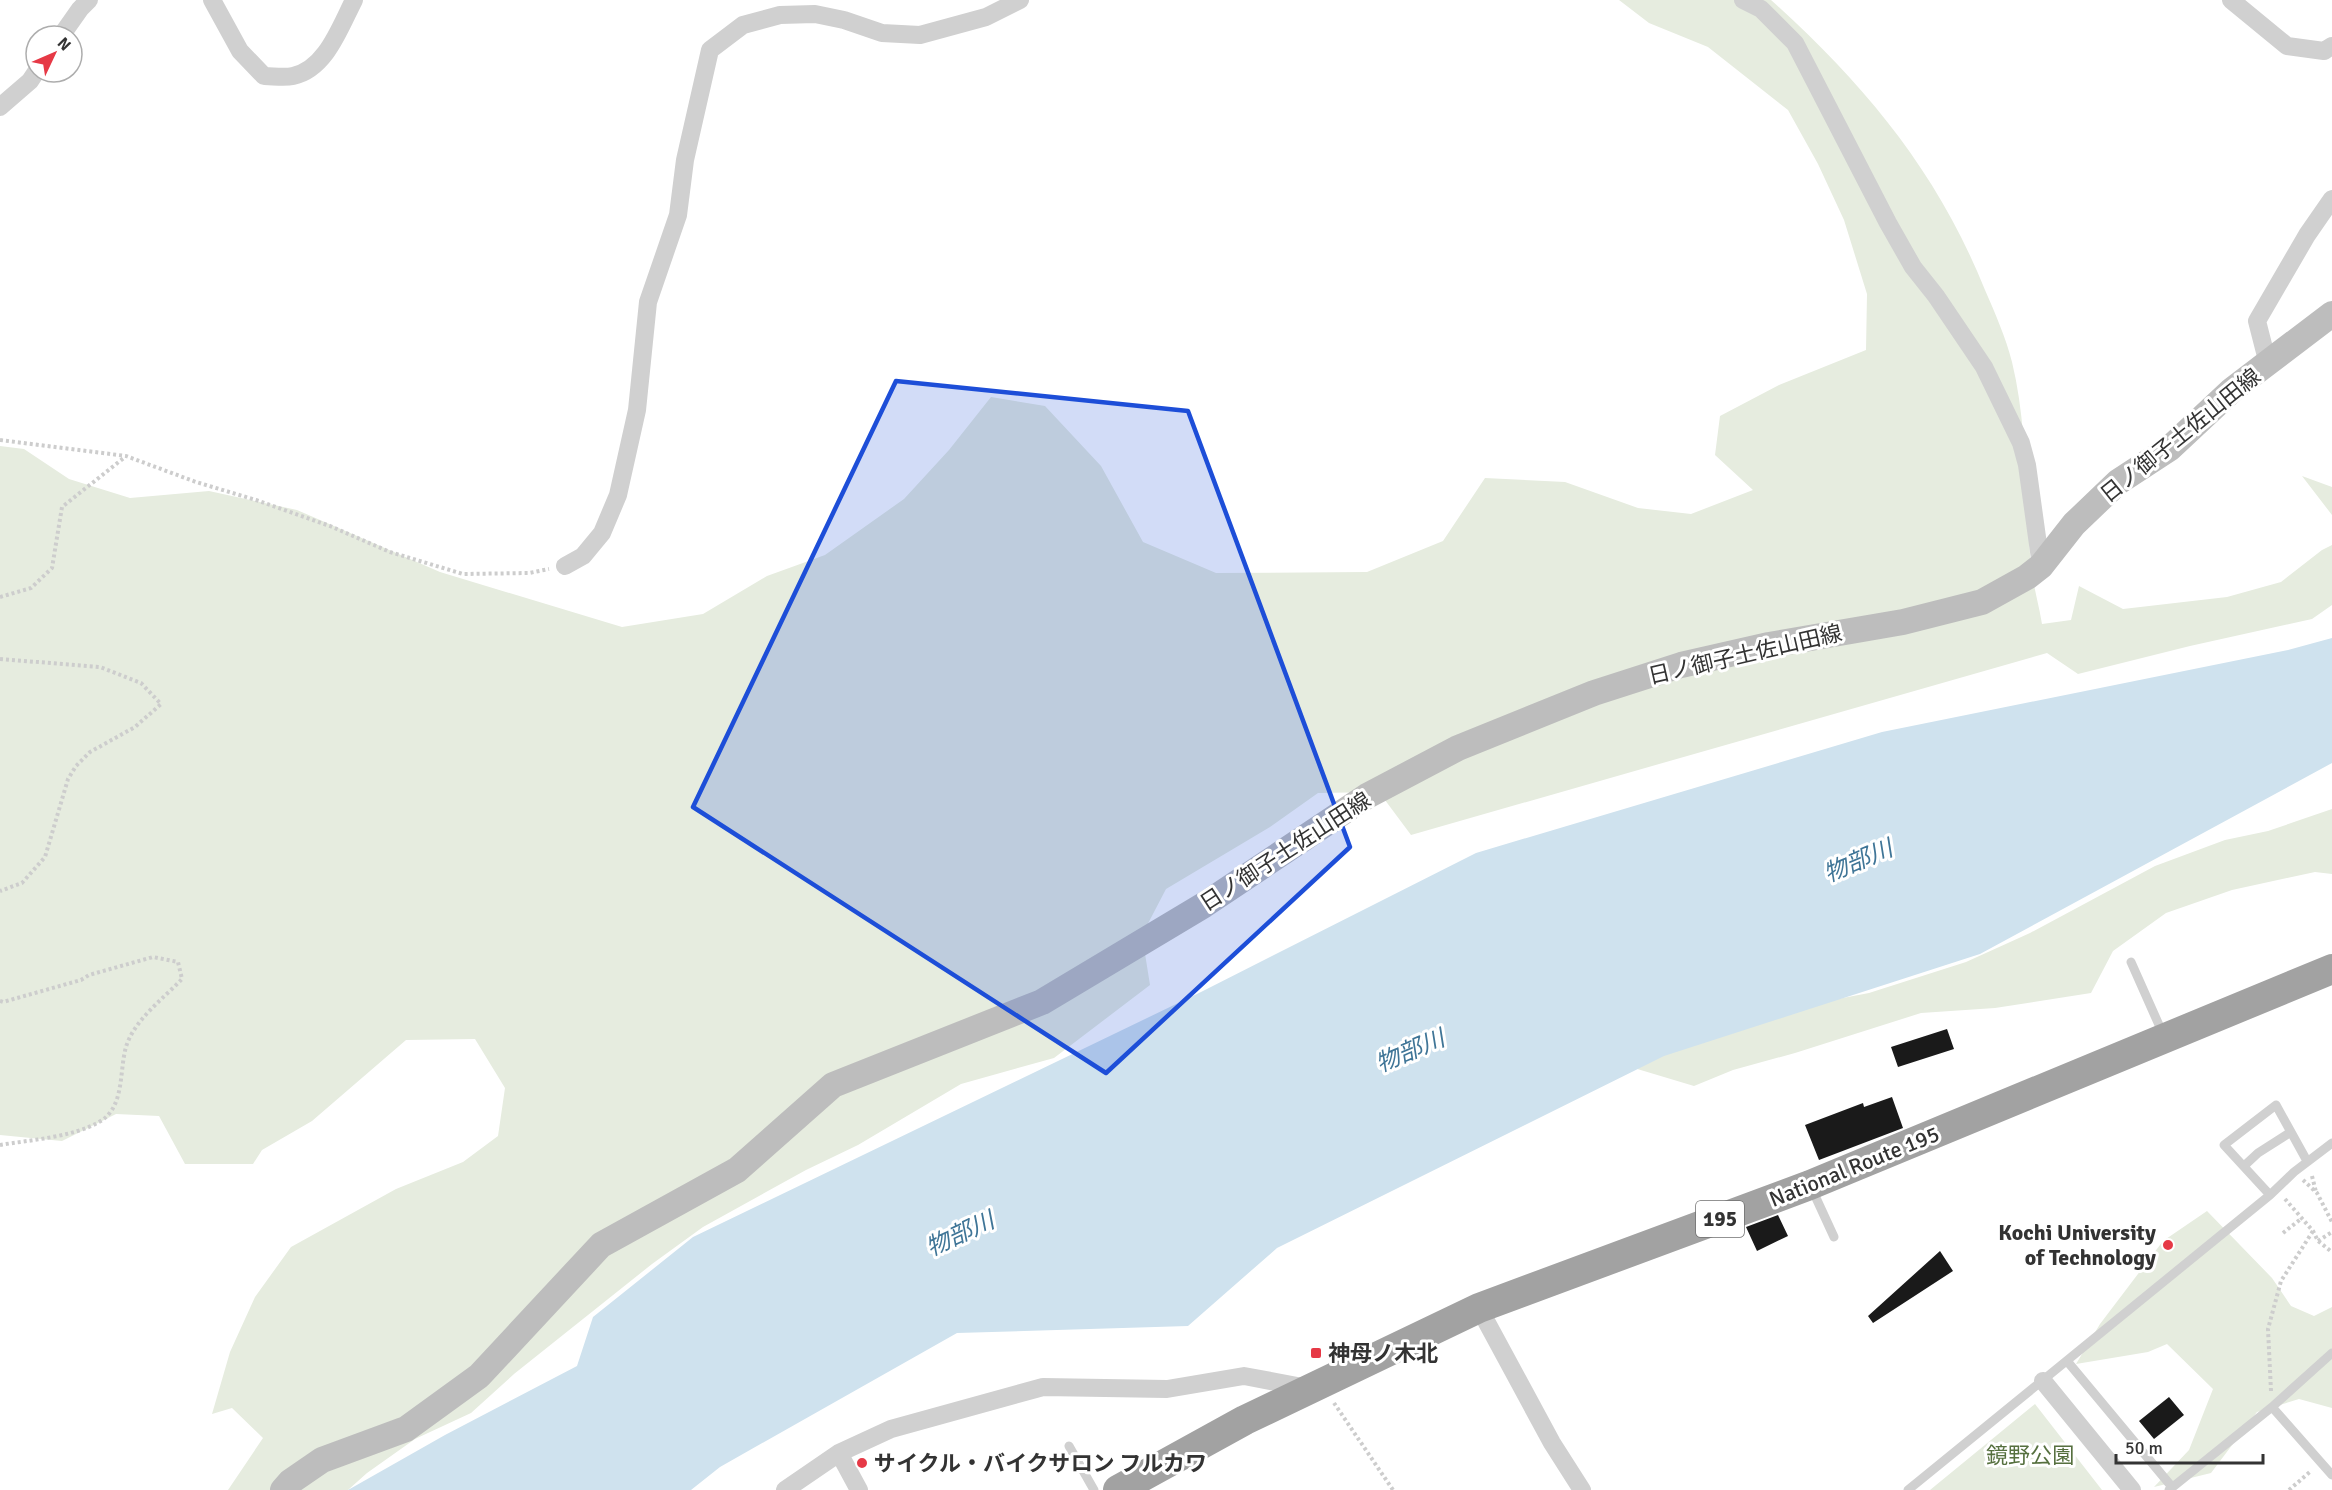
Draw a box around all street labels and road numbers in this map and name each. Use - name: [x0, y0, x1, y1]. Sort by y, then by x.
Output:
- street label: 日ノ御子土佐山田線: [2095, 363, 2266, 508]
- street label: 日ノ御子土佐山田線: [1646, 619, 1845, 690]
- street label: 日ノ御子土佐山田線: [1195, 786, 1376, 917]
- street label: National Route 195: [1765, 1120, 1943, 1213]
- road number: 195: [1696, 1201, 1744, 1237]

